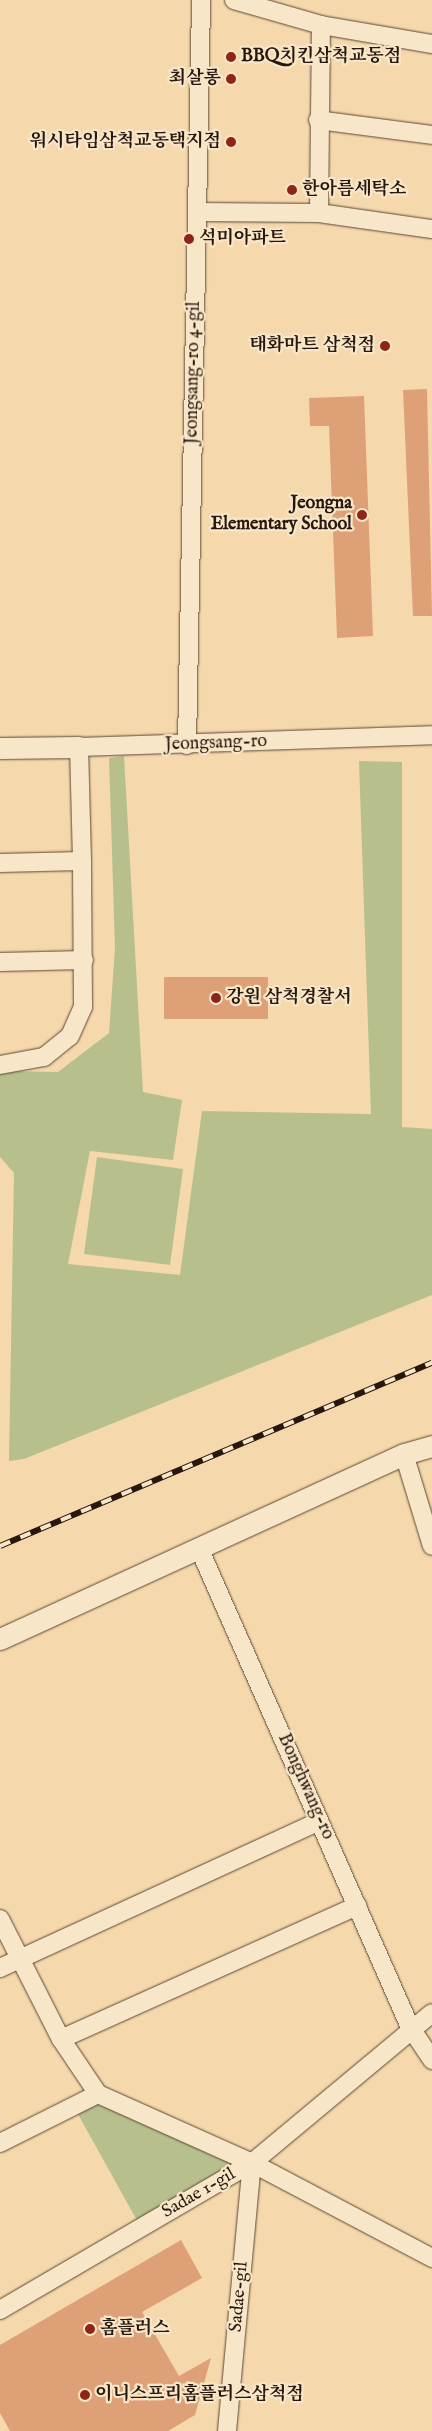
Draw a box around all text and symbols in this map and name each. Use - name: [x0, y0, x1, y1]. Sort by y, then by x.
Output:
- place label: BBQ치킨삼척교동점: [241, 46, 401, 68]
- marker: BBQ치킨삼척교동점: [225, 51, 237, 63]
- place label: 최살롱: [169, 68, 221, 90]
- marker: 최살롱: [225, 73, 237, 85]
- place label: 워시타임삼척교동택지점: [30, 131, 221, 153]
- marker: 워시타임삼척교동택지점: [225, 136, 237, 148]
- place label: 한아름세탁소: [302, 179, 406, 201]
- marker: 한아름세탁소: [286, 184, 298, 196]
- place label: 석미아파트: [199, 228, 286, 250]
- marker: 석미아파트: [183, 233, 195, 245]
- street label: Jeongsang-ro 4-gil: [182, 301, 206, 445]
- place label: 태화마트 삼척점: [249, 335, 375, 357]
- marker: 태화마트 삼척점: [379, 340, 391, 352]
- place label: Jeongna Elementary School: [211, 494, 352, 536]
- marker: Jeongna Elementary School: [356, 509, 368, 521]
- street label: Jeongsang-ro: [165, 731, 267, 757]
- place label: 강원 삼척경찰서: [226, 987, 352, 1009]
- marker: 강원 삼척경찰서: [210, 992, 222, 1004]
- street label: Bonghwang-ro: [272, 1731, 338, 1843]
- street label: Sadae 1-gil: [158, 2164, 240, 2224]
- street label: Sadae-gil: [226, 2261, 254, 2333]
- place label: 홈플러스: [100, 2318, 170, 2340]
- marker: 홈플러스: [84, 2323, 96, 2335]
- place label: 이니스프리홈플러스삼척점: [95, 2384, 304, 2406]
- marker: 이니스프리홈플러스삼척점: [79, 2389, 91, 2401]

